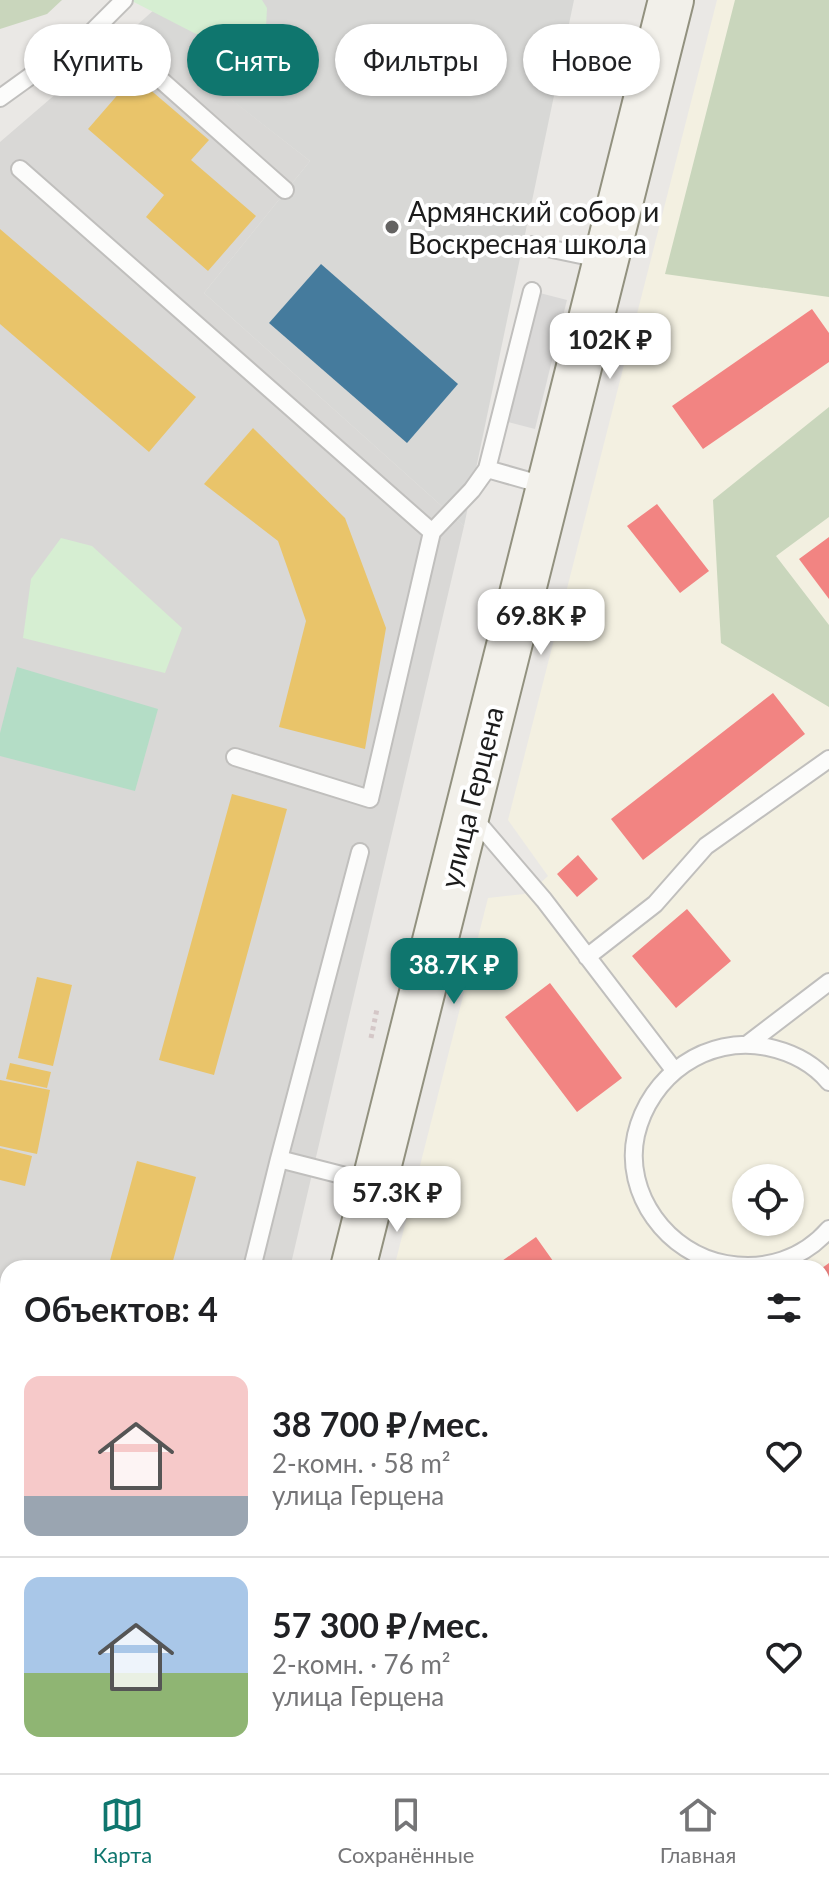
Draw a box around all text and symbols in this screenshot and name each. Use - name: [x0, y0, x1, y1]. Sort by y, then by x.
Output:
- chip: Купить: [24, 24, 171, 96]
- chip: Снять: [187, 24, 319, 96]
- chip: Фильтры: [335, 24, 507, 96]
- chip: Новое: [523, 24, 660, 96]
- place label: Армянский собор и Воскресная школа: [408, 194, 659, 260]
- marker: Армянский собор и Воскресная школа: [383, 218, 401, 236]
- pin: 102K ₽: [545, 313, 675, 381]
- text: 102K ₽: [568, 323, 652, 355]
- pin: 69.8K ₽: [467, 589, 615, 657]
- text: 69.8K ₽: [496, 599, 586, 631]
- street label: улица Герцена: [432, 703, 510, 891]
- pin: 38.7K ₽: [380, 938, 528, 1006]
- text: 38.7K ₽: [409, 948, 499, 980]
- map controls: [732, 1164, 804, 1236]
- button: locate: [732, 1164, 804, 1236]
- pin: 57.3K ₽: [323, 1166, 471, 1234]
- text: 57.3K ₽: [352, 1176, 442, 1208]
- icon: filters: [762, 1286, 806, 1330]
- text: Объектов: 4: [24, 1288, 218, 1329]
- text: 38 700 ₽/мес.: [272, 1403, 489, 1444]
- icon: home: [88, 1408, 184, 1504]
- icon: heart: [762, 1434, 806, 1478]
- text: 2-комн. · 58 m²: [272, 1447, 451, 1479]
- text: улица Герцена: [272, 1479, 444, 1511]
- text: 57 300 ₽/мес.: [272, 1604, 489, 1645]
- icon: home: [88, 1609, 184, 1705]
- icon: heart: [762, 1635, 806, 1679]
- text: 2-комн. · 76 m²: [272, 1648, 451, 1680]
- text: улица Герцена: [272, 1680, 444, 1712]
- tab: Карта: [93, 1793, 152, 1868]
- tab: Сохранённые: [338, 1793, 474, 1868]
- tab: Главная: [660, 1793, 736, 1868]

